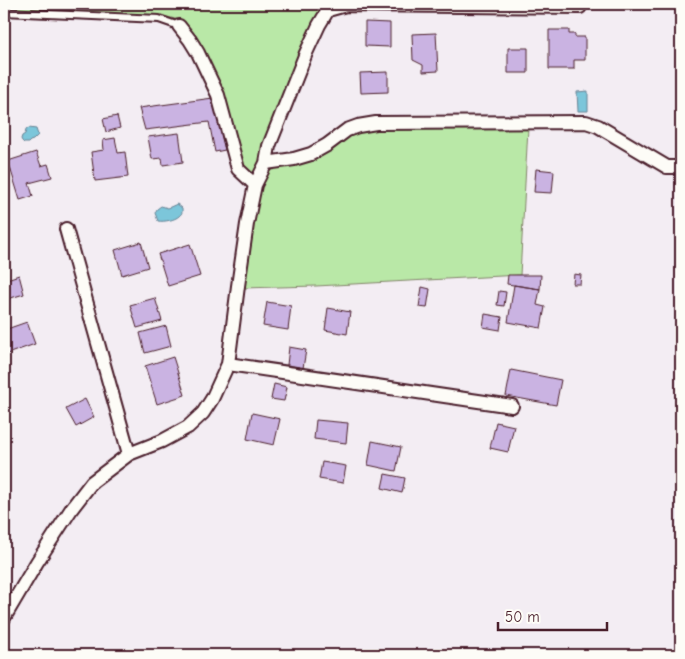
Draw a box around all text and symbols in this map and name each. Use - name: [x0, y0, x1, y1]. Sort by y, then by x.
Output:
- scale bar: [498, 599, 606, 631]
- text: 50 m: [505, 608, 540, 626]

